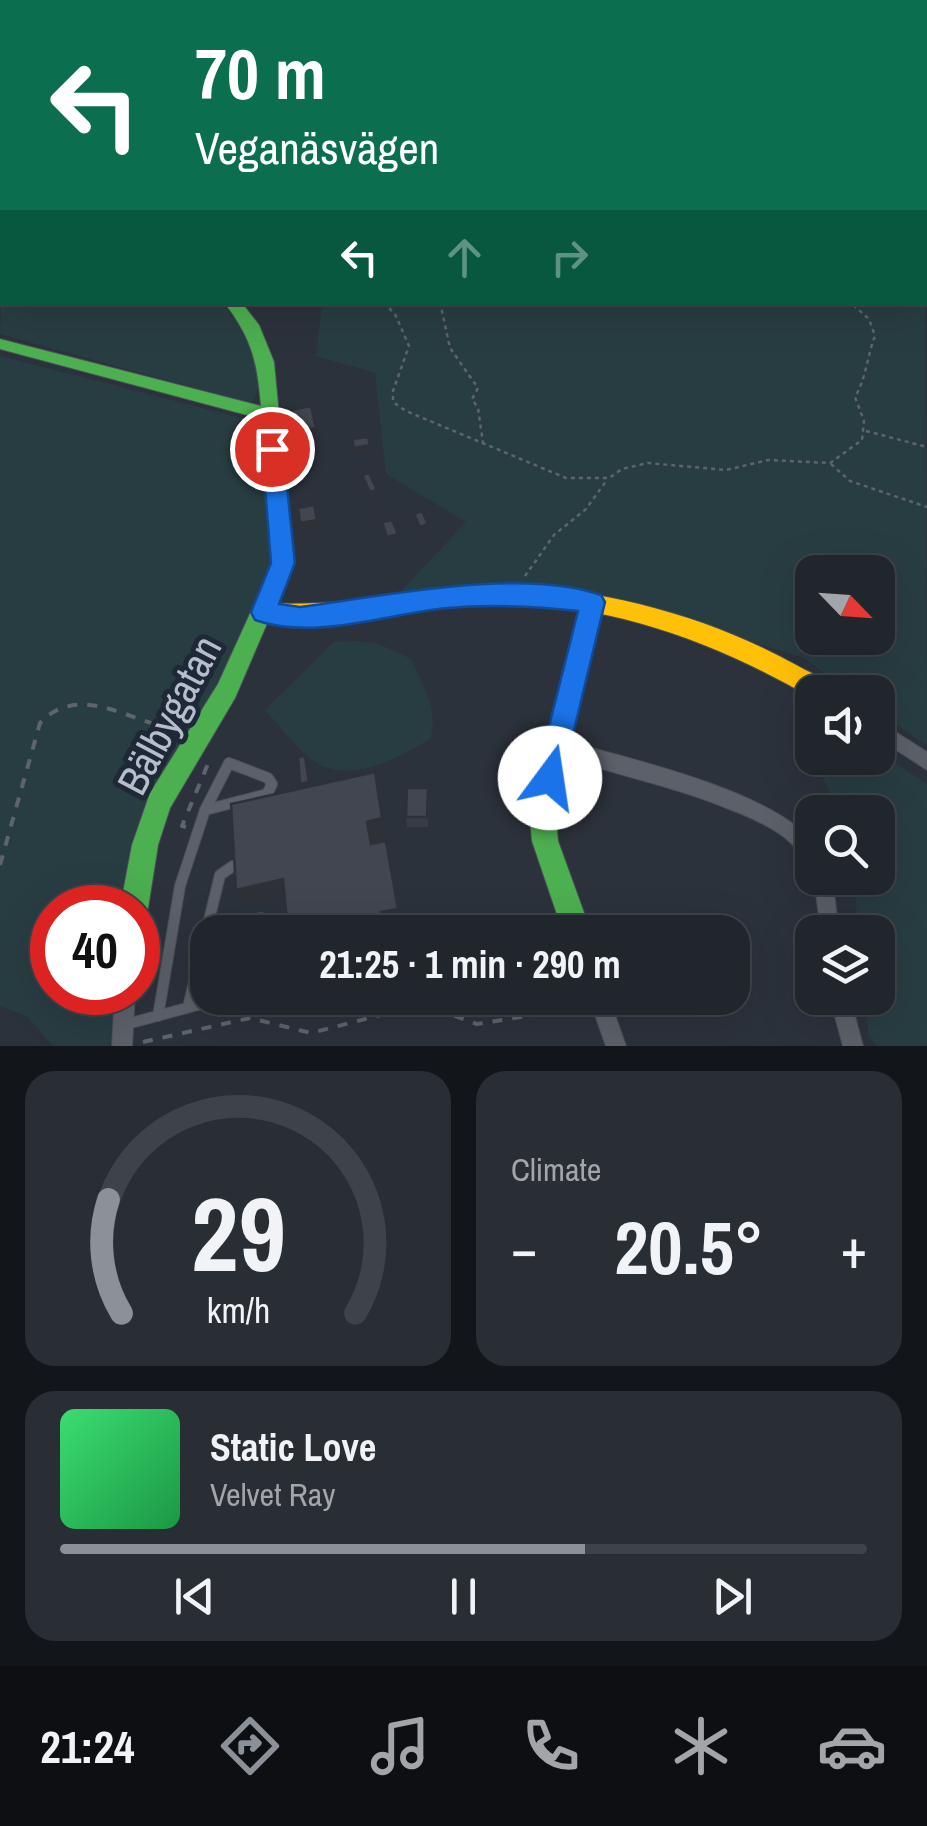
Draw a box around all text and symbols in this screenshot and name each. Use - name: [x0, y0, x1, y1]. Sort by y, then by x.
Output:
- text: 70 m: [195, 27, 326, 121]
- icon: left: [30, 40, 160, 170]
- text: Veganäsvägen: [195, 117, 439, 178]
- icon: left: [332, 230, 387, 285]
- icon: ahead: [437, 230, 492, 285]
- icon: right: [542, 230, 597, 285]
- pin: [230, 407, 315, 492]
- icon: arrive: [245, 422, 300, 477]
- north arrow: [795, 555, 895, 655]
- map controls: [795, 555, 895, 1015]
- street label: Bälbygatan: [104, 626, 234, 804]
- button: sound: [795, 675, 895, 775]
- position arrow: [498, 726, 602, 830]
- button: search: [795, 795, 895, 895]
- speed limit sign: 40: [30, 885, 160, 1015]
- button: layers: [795, 915, 895, 1015]
- text: 21:25 · 1 min · 290 m: [319, 939, 621, 990]
- text: Climate: [511, 1148, 601, 1191]
- text: 29: [191, 1163, 285, 1303]
- text: 20.5°: [614, 1196, 764, 1297]
- text: −: [511, 1211, 537, 1285]
- text: +: [841, 1211, 867, 1285]
- text: km/h: [206, 1286, 270, 1334]
- text: Static Love: [210, 1422, 376, 1473]
- text: Velvet Ray: [210, 1473, 335, 1516]
- icon: previous: [167, 1569, 222, 1624]
- icon: pause: [436, 1569, 491, 1624]
- icon: next: [705, 1569, 760, 1624]
- icon: directions: [215, 1711, 285, 1781]
- icon: music: [365, 1711, 435, 1781]
- icon: phone: [516, 1711, 586, 1781]
- icon: climate: [666, 1711, 736, 1781]
- icon: car: [817, 1711, 887, 1781]
- text: 21:24: [40, 1716, 135, 1777]

